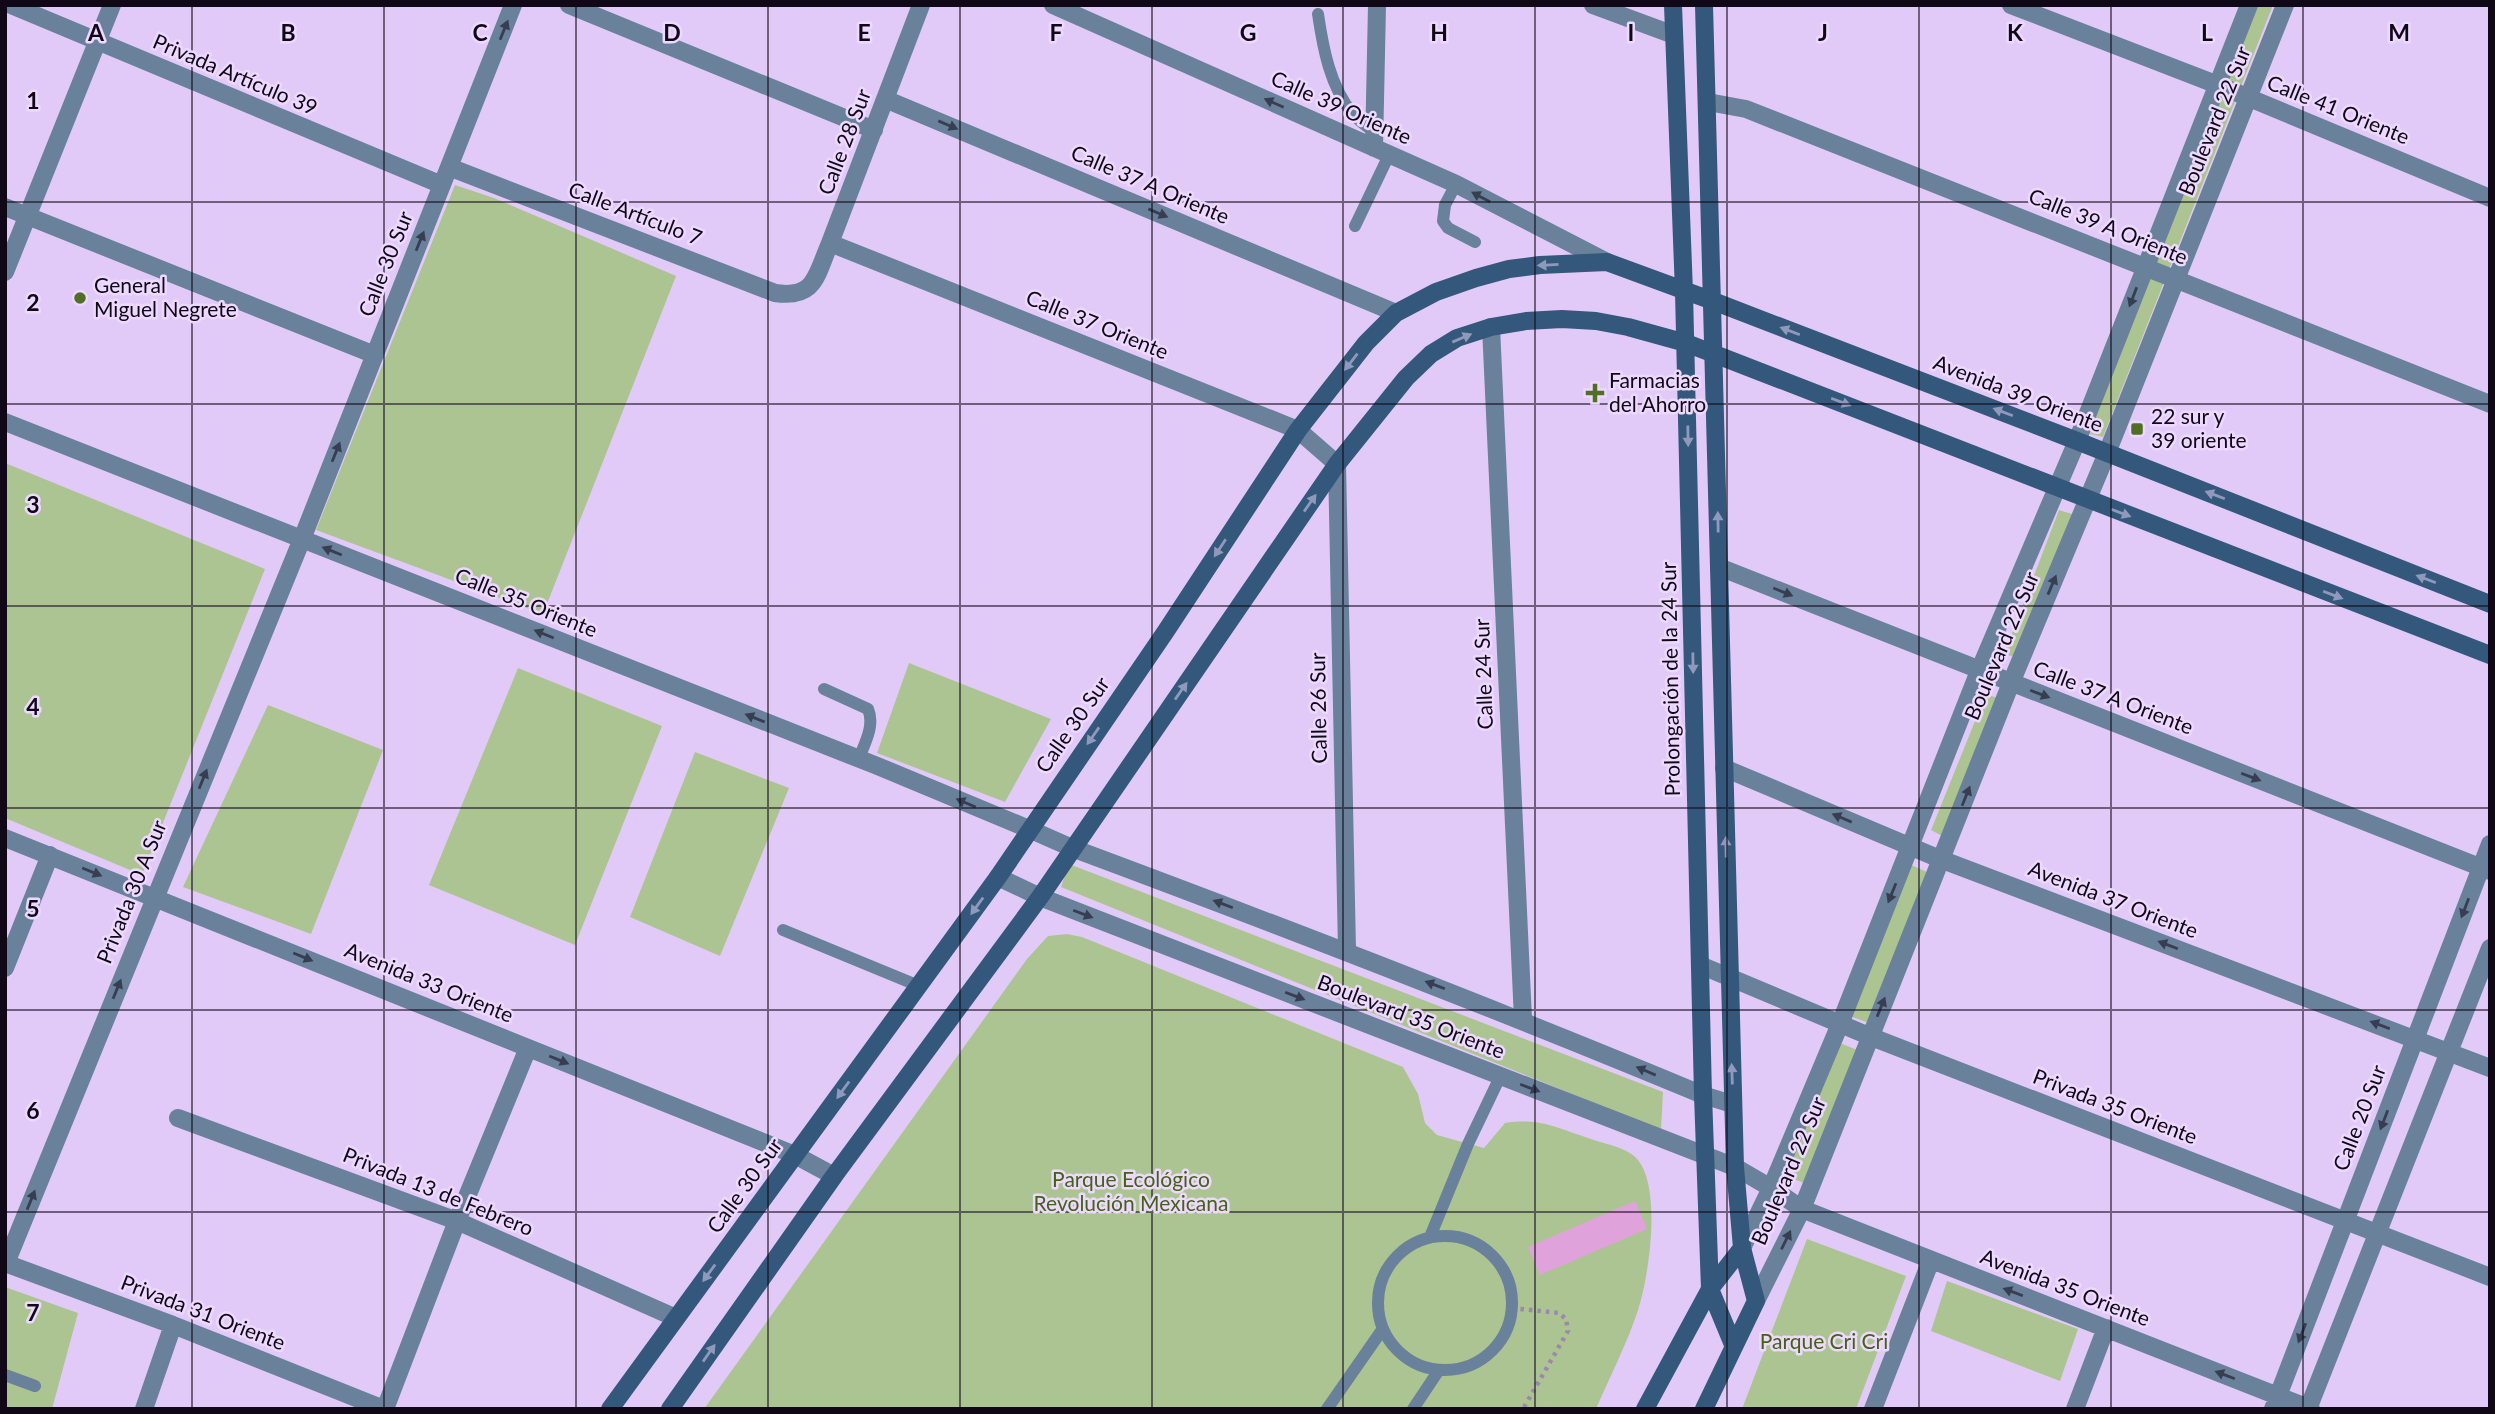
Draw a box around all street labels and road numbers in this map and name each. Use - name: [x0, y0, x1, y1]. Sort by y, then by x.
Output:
- street label: Privada Artículo 39: [150, 28, 322, 120]
- street label: Boulevard 22 Sur: [2172, 42, 2255, 199]
- street label: Calle 39 Oriente: [1268, 64, 1416, 149]
- street label: Calle 41 Oriente: [2264, 69, 2413, 148]
- street label: Calle 28 Sur: [812, 85, 875, 198]
- street label: Calle 37 A Oriente: [1068, 139, 1233, 228]
- street label: Calle Artículo 7: [565, 176, 706, 250]
- street label: Calle 39 A Oriente: [2025, 182, 2192, 269]
- street label: Calle 30 Sur: [352, 207, 417, 320]
- street label: Calle 37 Oriente: [1023, 284, 1172, 363]
- street label: Avenida 39 Oriente: [1930, 349, 2107, 436]
- street label: Prolongación de la 24 Sur: [1655, 561, 1684, 797]
- street label: Calle 35 Oriente: [452, 562, 601, 641]
- street label: Boulevard 22 Sur: [1958, 567, 2043, 723]
- street label: Calle 24 Sur: [1468, 618, 1497, 730]
- street label: Calle 26 Sur: [1304, 652, 1331, 764]
- street label: Calle 37 A Oriente: [2030, 655, 2197, 739]
- street label: Calle 30 Sur: [1030, 671, 1114, 777]
- street label: Privada 30 A Sur: [91, 816, 171, 967]
- street label: Avenida 37 Oriente: [2025, 855, 2202, 942]
- street label: Avenida 33 Oriente: [342, 936, 518, 1027]
- street label: Boulevard 35 Oriente: [1314, 968, 1509, 1063]
- street label: Calle 20 Sur: [2327, 1061, 2390, 1174]
- street label: Privada 35 Oriente: [2030, 1063, 2201, 1148]
- street label: Boulevard 22 Sur: [1745, 1092, 1830, 1248]
- street label: Calle 30 Sur: [701, 1133, 787, 1237]
- street label: Privada 13 de Febrero: [340, 1141, 537, 1240]
- street label: Avenida 35 Oriente: [1977, 1243, 2154, 1330]
- street label: Privada 31 Oriente: [118, 1269, 289, 1354]

